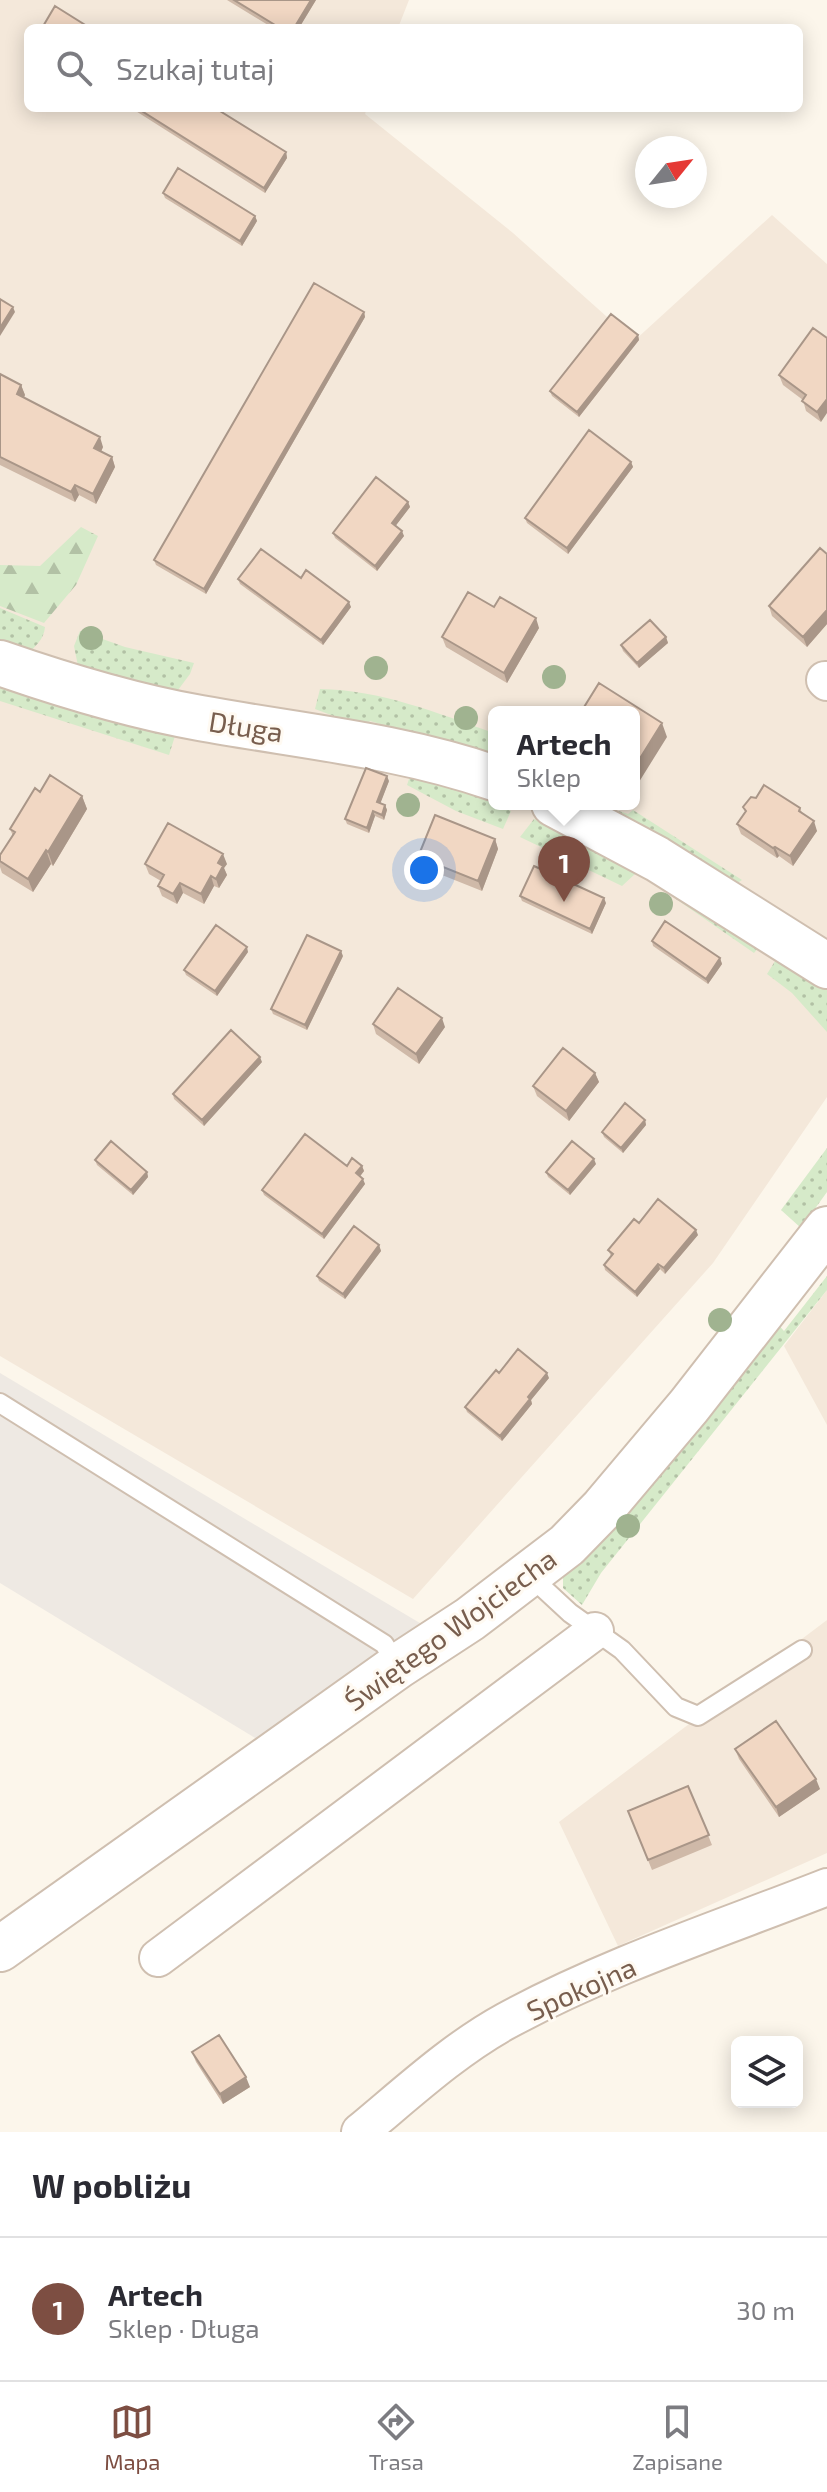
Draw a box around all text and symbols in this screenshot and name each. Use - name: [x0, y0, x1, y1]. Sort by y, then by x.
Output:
- search box: [24, 24, 803, 112]
- icon: search: [52, 46, 96, 90]
- text: Szukaj tutaj: [116, 50, 275, 86]
- north arrow: [635, 136, 707, 208]
- street label: Długa: [207, 703, 285, 749]
- popup: [488, 706, 640, 810]
- text: Artech: [517, 725, 611, 761]
- text: Sklep: [517, 761, 581, 792]
- pin: 1: [538, 836, 590, 902]
- your location: [404, 850, 444, 890]
- street label: Świętego Wojciecha: [337, 1541, 563, 1717]
- street label: Spokojna: [521, 1949, 641, 2027]
- map controls: [731, 2036, 803, 2108]
- button: layers: [731, 2036, 803, 2108]
- text: W pobliżu: [32, 2164, 192, 2205]
- text: Artech: [108, 2276, 203, 2312]
- text: 1: [52, 2294, 64, 2325]
- text: 30 m: [736, 2294, 795, 2325]
- text: Sklep · Długa: [108, 2312, 260, 2343]
- tab: Mapa: [104, 2400, 160, 2474]
- tab: Trasa: [369, 2400, 424, 2474]
- tab: Zapisane: [632, 2400, 723, 2474]

